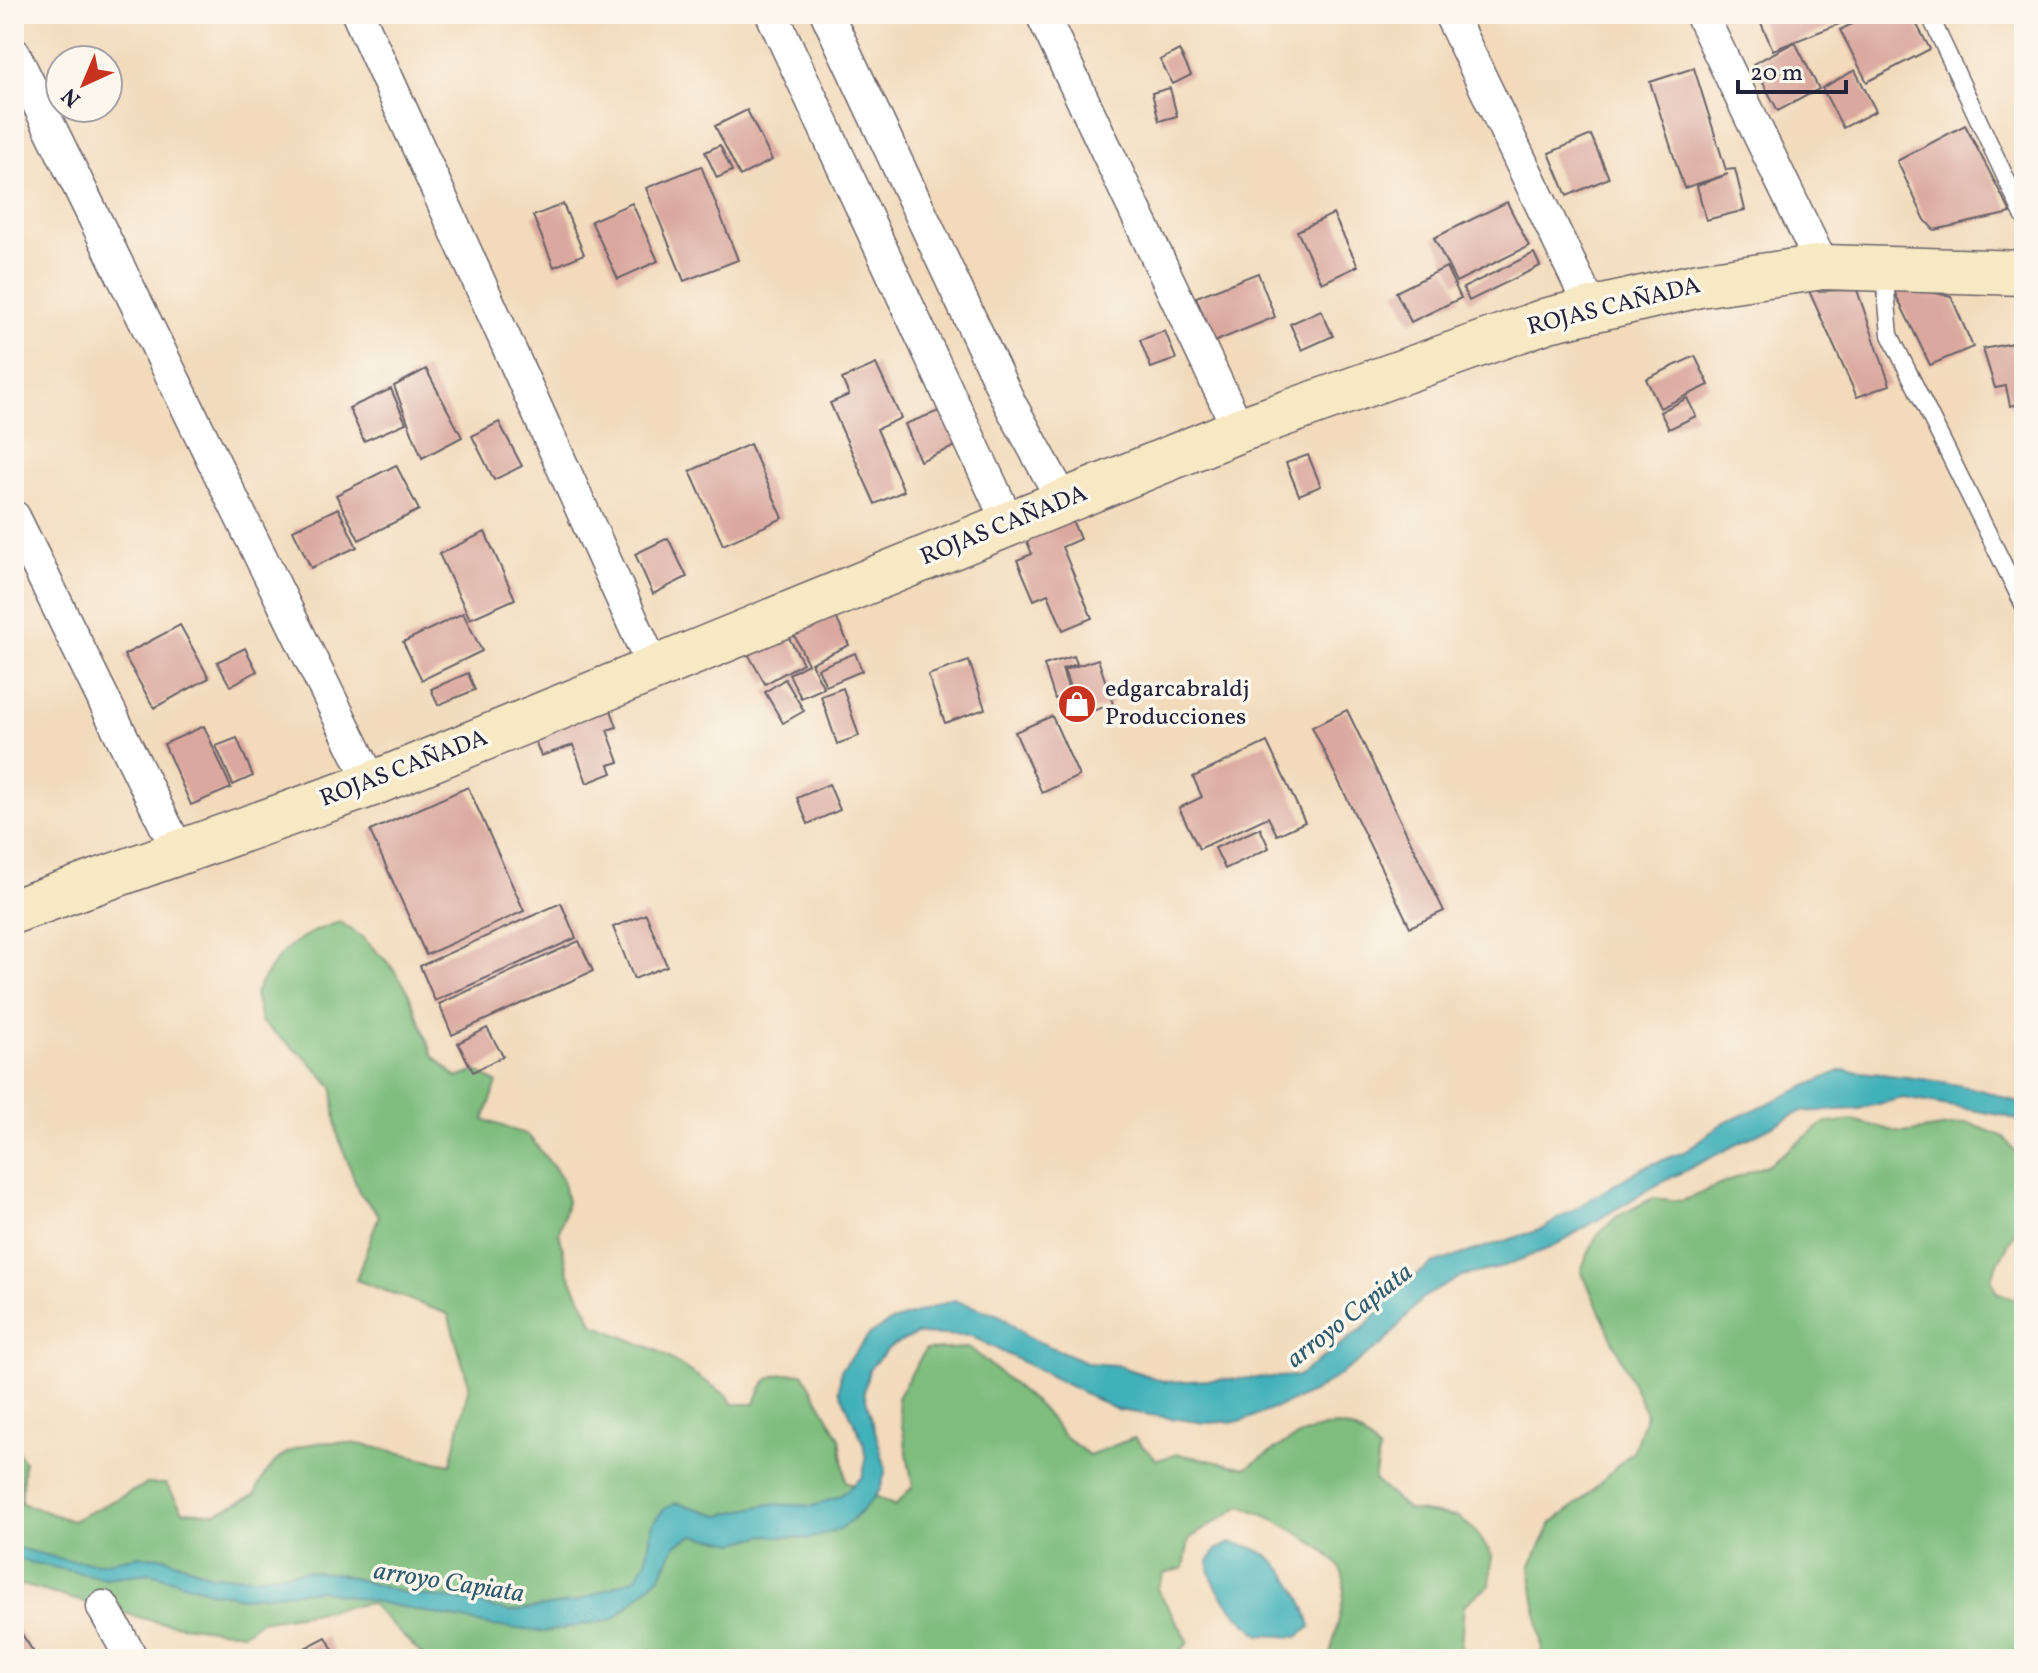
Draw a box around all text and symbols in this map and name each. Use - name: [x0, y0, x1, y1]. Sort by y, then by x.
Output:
- north arrow: [44, 44, 124, 124]
- scale bar: [1738, 44, 1846, 94]
- text: 20 m: [1750, 57, 1803, 91]
- text: N: [55, 80, 88, 113]
- street label: ROJAS CAÑADA: [1524, 269, 1704, 345]
- street label: ROJAS CAÑADA: [916, 477, 1093, 575]
- place label: edgarcabraldj Producciones: [1105, 673, 1250, 735]
- shop icon: edgarcabraldj Producciones: [1056, 683, 1098, 725]
- street label: ROJAS CAÑADA: [315, 721, 493, 817]
- water label: arroyo Capiata: [1279, 1255, 1421, 1377]
- water label: arroyo Capiata: [371, 1553, 527, 1613]

